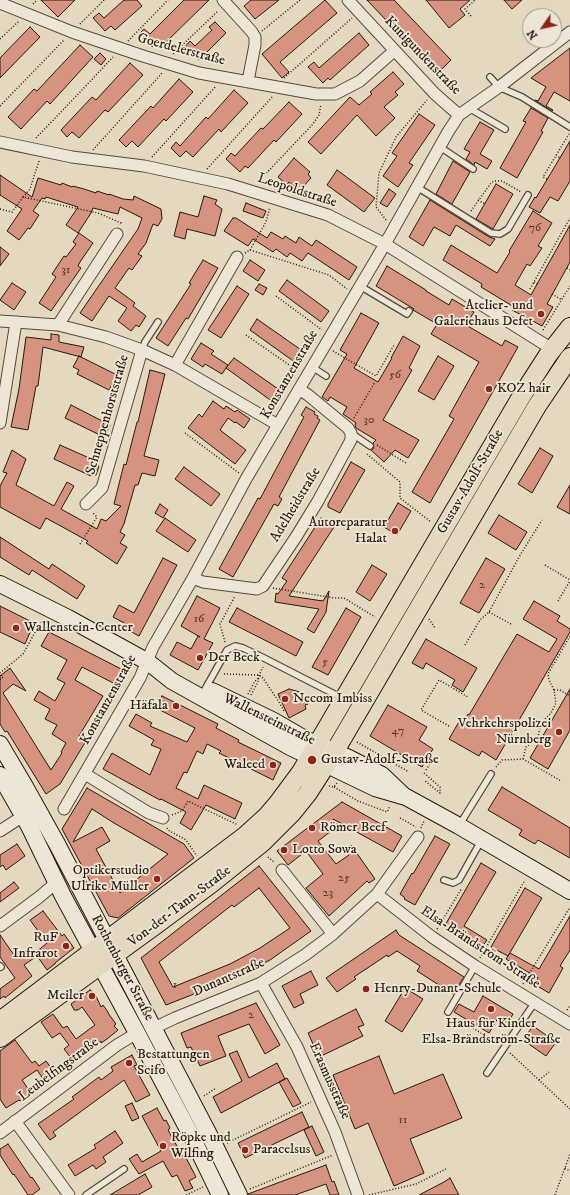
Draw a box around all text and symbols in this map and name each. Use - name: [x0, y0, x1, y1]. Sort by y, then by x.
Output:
- north arrow: [522, 8, 562, 48]
- street label: Kunigundenstraße: [380, 13, 464, 99]
- text: N: [525, 26, 541, 42]
- street label: Goerdelerstraße: [135, 30, 227, 70]
- street label: Leopoldstraße: [255, 170, 339, 212]
- house number: 76: [529, 222, 541, 236]
- house number: 31: [62, 264, 70, 278]
- place label: Atelier- und Galeriehaus Defet: [434, 298, 533, 330]
- marker: Atelier- und Galeriehaus Defet: [536, 309, 546, 319]
- street label: Konstanzenstraße: [258, 328, 322, 422]
- street label: Schneppenhorststraße: [83, 353, 133, 477]
- house number: 56: [389, 369, 401, 383]
- place label: KOZ hair: [497, 381, 551, 397]
- marker: KOZ hair: [484, 384, 494, 394]
- house number: 30: [364, 414, 374, 428]
- street label: Gustav-Adolf-Straße: [434, 427, 508, 537]
- street label: Adelheidstraße: [267, 465, 325, 545]
- place label: Autoreparatur Halat: [308, 515, 387, 548]
- marker: Autoreparatur Halat: [390, 526, 400, 536]
- house number: 2: [479, 579, 485, 593]
- house number: 16: [194, 613, 204, 627]
- place label: Wallenstein-Center: [24, 620, 133, 636]
- marker: Wallenstein-Center: [11, 623, 21, 633]
- place label: Der Beck: [208, 650, 260, 666]
- street label: Konstanzenstraße: [77, 652, 141, 748]
- marker: Der Beck: [195, 653, 205, 663]
- house number: 5: [322, 656, 328, 670]
- street label: Wallensteinstraße: [220, 691, 318, 749]
- place label: Necom Imbiss: [293, 691, 372, 707]
- marker: Necom Imbiss: [280, 694, 290, 704]
- place label: Häfala: [130, 698, 168, 714]
- marker: Häfala: [171, 701, 181, 711]
- place label: Vehrkehrspolizei Nürnberg: [458, 716, 551, 748]
- house number: 47: [392, 725, 404, 739]
- marker: Vehrkehrspolizei Nürnberg: [554, 727, 564, 737]
- place label: Gustav-Adolf-Straße: [321, 752, 439, 768]
- marker: Gustav-Adolf-Straße: [306, 754, 318, 766]
- place label: Waleed: [224, 757, 265, 773]
- marker: Waleed: [268, 760, 278, 770]
- place label: Römer Beef: [320, 820, 385, 836]
- marker: Römer Beef: [307, 823, 317, 833]
- place label: Lotto Sowa: [292, 842, 357, 858]
- marker: Lotto Sowa: [279, 845, 289, 855]
- place label: Optikerstudio Ulrike Müller: [71, 863, 149, 896]
- street label: Von-der-Tann-Straße: [125, 863, 235, 951]
- house number: 25: [338, 872, 350, 886]
- marker: Optikerstudio Ulrike Müller: [152, 874, 162, 884]
- house number: 23: [323, 887, 333, 901]
- street label: Elsa-Brändström-Straße: [417, 903, 543, 993]
- street label: Rothenburger Straße: [87, 912, 157, 1024]
- place label: RuF Infrarot: [13, 930, 58, 962]
- marker: RuF Infrarot: [61, 941, 71, 951]
- street label: Dunantstraße: [191, 955, 267, 1001]
- house number: 1: [173, 979, 177, 993]
- place label: Henry-Dunant-Schule: [374, 981, 501, 997]
- marker: Henry-Dunant-Schule: [361, 984, 371, 994]
- place label: Meiler: [47, 988, 84, 1004]
- marker: Meiler: [87, 991, 97, 1001]
- marker: Haus für Kinder Elsa-Brändström-Straße: [486, 1004, 496, 1014]
- house number: 2: [248, 1009, 254, 1023]
- place label: Haus für Kinder Elsa-Brändström-Straße: [421, 1016, 561, 1048]
- street label: Leubelfingstraße: [16, 1034, 102, 1106]
- street label: Erasmusstraße: [305, 1040, 353, 1122]
- place label: Bestattungen Scifo: [137, 1047, 210, 1080]
- marker: Bestattungen Scifo: [124, 1058, 134, 1068]
- house number: 11: [399, 1114, 407, 1128]
- place label: Röpke und Wilfing: [171, 1130, 231, 1162]
- marker: Röpke und Wilfing: [158, 1141, 168, 1151]
- place label: Paracelsus: [253, 1142, 310, 1158]
- marker: Paracelsus: [240, 1145, 250, 1155]

